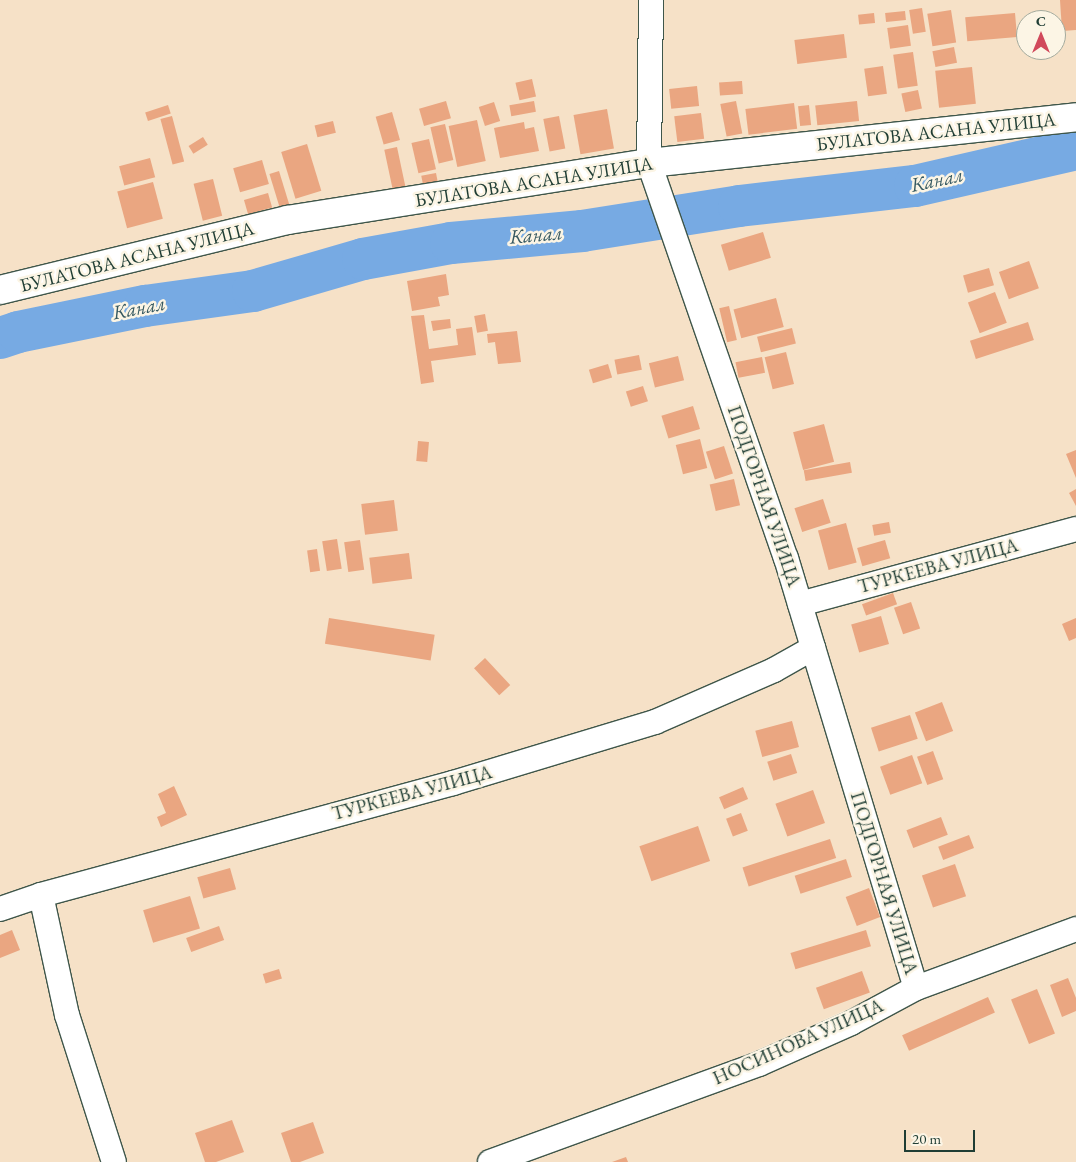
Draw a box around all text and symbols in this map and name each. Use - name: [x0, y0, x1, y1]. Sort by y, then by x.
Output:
- north arrow: [1016, 10, 1066, 60]
- text: С: [1036, 12, 1046, 30]
- street label: БУЛАТОВА АСАНА УЛИЦА: [815, 108, 1057, 156]
- street label: БУЛАТОВА АСАНА УЛИЦА: [413, 152, 655, 212]
- water label: Канал: [908, 163, 966, 197]
- street label: БУЛАТОВА АСАНА УЛИЦА: [17, 217, 257, 297]
- water label: Канал: [508, 221, 564, 249]
- water label: Канал: [111, 291, 167, 325]
- street label: ПОДГОРНАЯ УЛИЦА: [722, 402, 806, 590]
- street label: ТУРКЕЕВА УЛИЦА: [855, 534, 1021, 598]
- street label: ТУРКЕЕВА УЛИЦА: [329, 761, 495, 825]
- street label: ПОДГОРНАЯ УЛИЦА: [845, 789, 923, 977]
- street label: НОСИНОВА УЛИЦА: [709, 994, 887, 1090]
- scale bar: [906, 1120, 977, 1152]
- text: 20 m: [912, 1129, 941, 1148]

